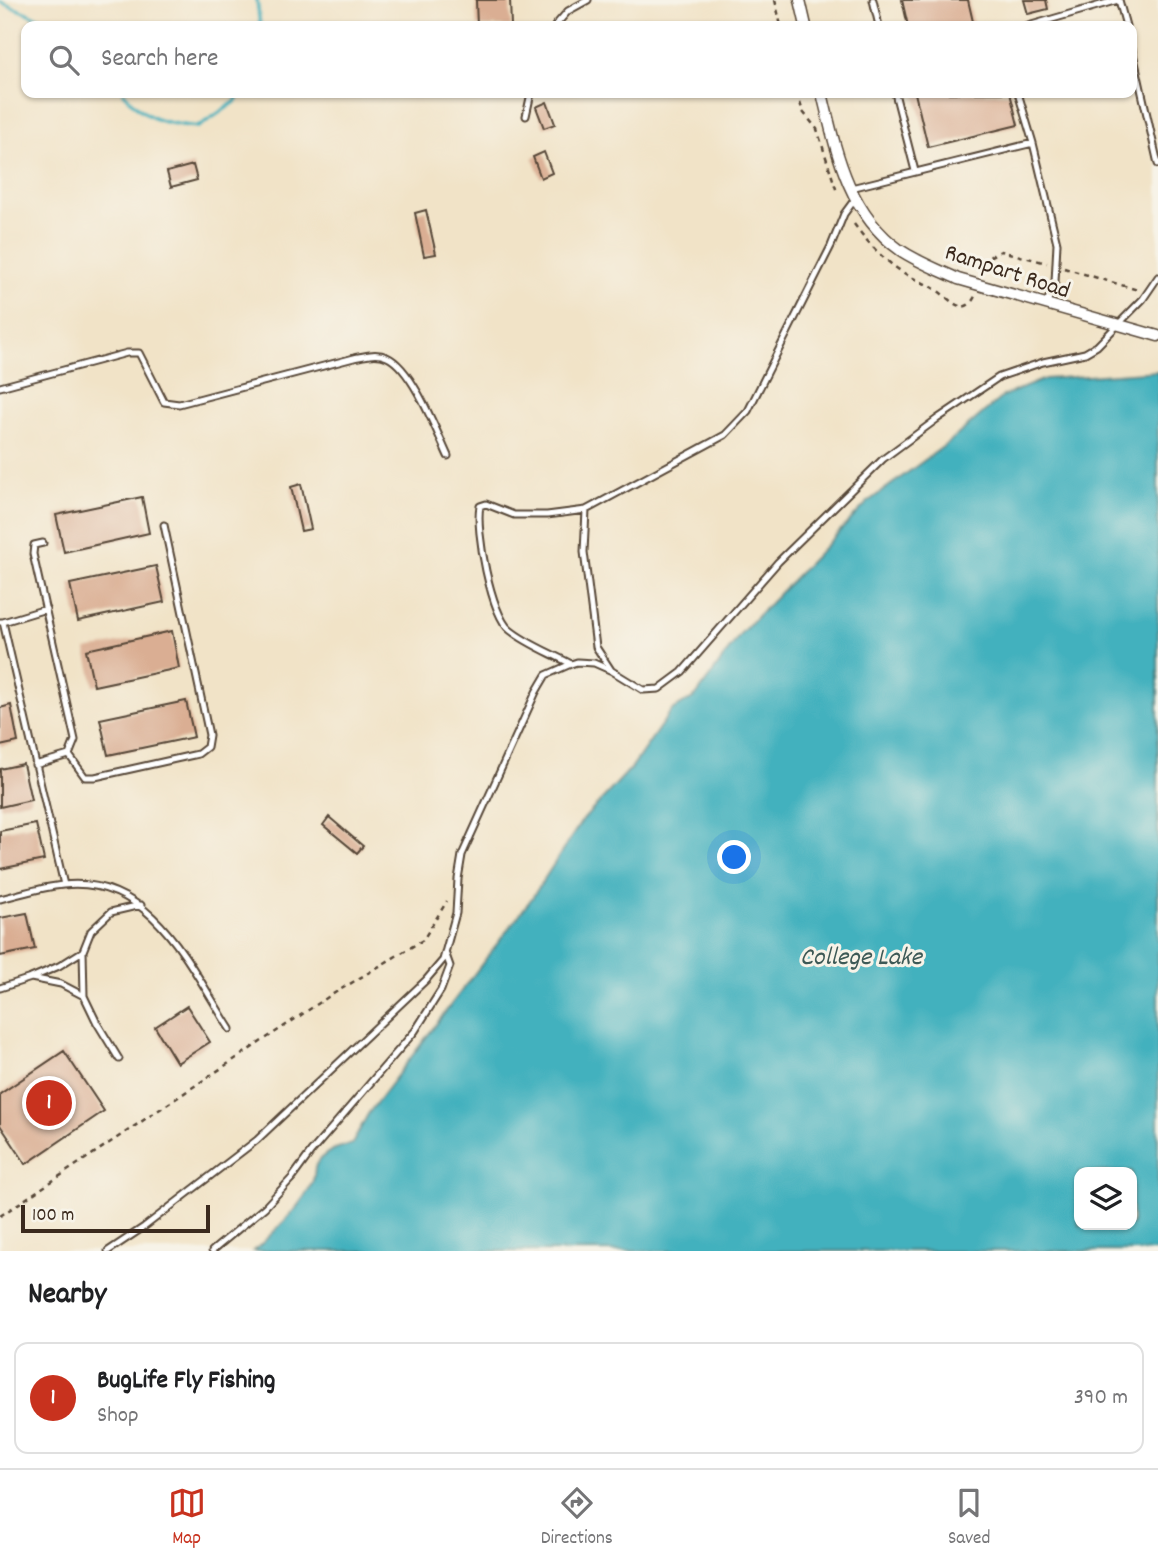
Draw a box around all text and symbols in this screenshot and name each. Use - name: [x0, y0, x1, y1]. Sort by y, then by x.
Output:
- search box: [21, 21, 1137, 98]
- icon: search: [45, 41, 83, 79]
- text: Search here: [101, 41, 219, 78]
- street label: Rampart Road: [940, 237, 1074, 309]
- your location: [717, 840, 751, 874]
- water label: College Lake: [800, 940, 924, 977]
- pin: 1: [26, 1077, 72, 1129]
- map controls: [1074, 1167, 1137, 1230]
- button: layers: [1074, 1167, 1137, 1230]
- scale bar: [21, 1202, 210, 1234]
- text: 100 m: [32, 1203, 74, 1230]
- text: Nearby: [28, 1275, 106, 1318]
- text: BugLife Fly Fishing: [97, 1363, 276, 1400]
- text: 1: [50, 1382, 56, 1415]
- text: 390 m: [1074, 1382, 1128, 1415]
- text: Shop: [97, 1400, 139, 1433]
- tab: Map: [168, 1484, 206, 1553]
- tab: Directions: [541, 1484, 613, 1553]
- tab: Saved: [948, 1484, 990, 1553]

